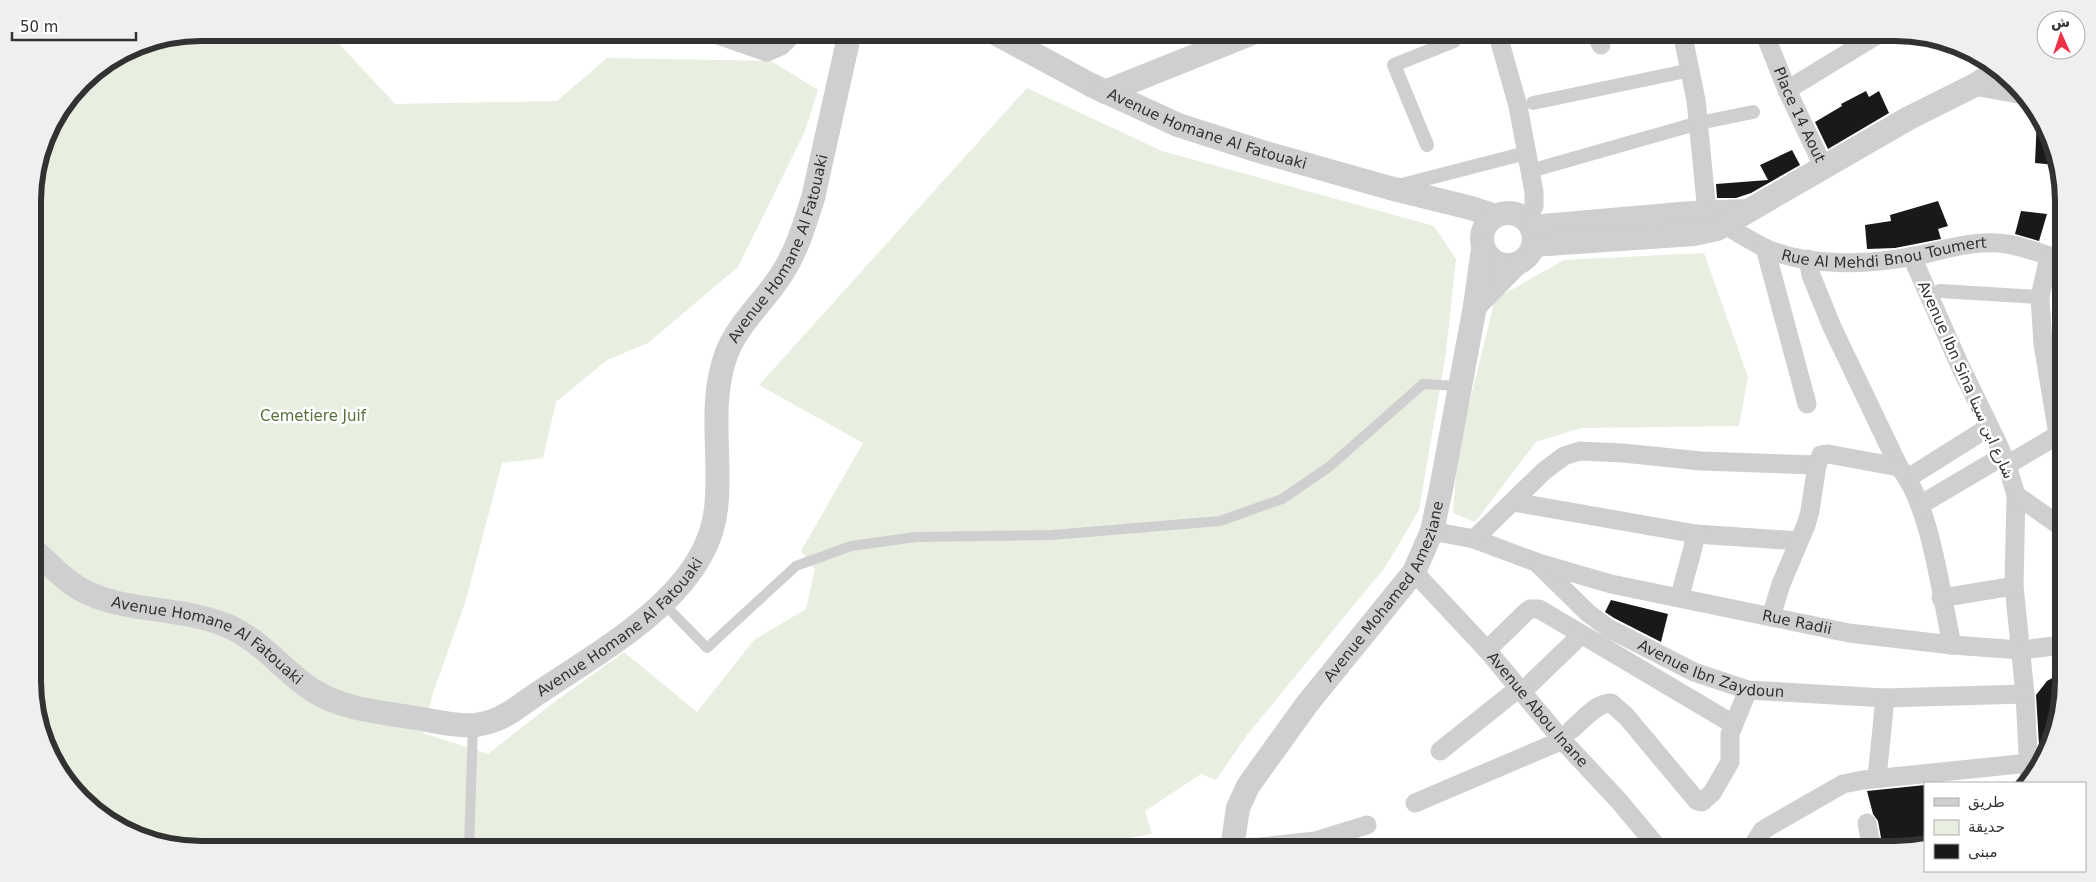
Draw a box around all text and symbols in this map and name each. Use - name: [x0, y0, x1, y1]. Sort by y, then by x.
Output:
- scale bar: [12, 10, 136, 42]
- north arrow: [2036, 10, 2086, 60]
- text: ش: [2050, 14, 2070, 31]
- text: 50 m: [20, 18, 58, 36]
- street label: Place 14 Aout: [1770, 64, 1829, 165]
- street label: Avenue Homane Al Fatouaki: [1105, 85, 1309, 173]
- street label: Avenue Homane Al Fatouaki: [724, 153, 831, 346]
- street label: Rue Al Mehdi Bnou Toumert: [1779, 234, 1987, 272]
- street label: Avenue Ibn Sina شارع ابن سينا: [1914, 278, 2018, 482]
- park label: Cemetiere Juif: [260, 407, 367, 425]
- street label: Avenue Mohamed Ameziane: [1320, 499, 1447, 685]
- street label: Avenue Homane Al Fatouaki: [533, 554, 707, 700]
- street label: Avenue Homane Al Fatouaki: [110, 593, 306, 688]
- street label: Rue Radii: [1761, 606, 1833, 638]
- street label: Avenue Ibn Zaydoun: [1635, 636, 1785, 701]
- street label: Avenue Abou Inane: [1483, 648, 1592, 771]
- legend: [1924, 782, 2086, 872]
- text: طريق: [1968, 793, 2005, 811]
- text: حديقة: [1968, 818, 2005, 836]
- text: مبنى: [1968, 843, 1998, 861]

